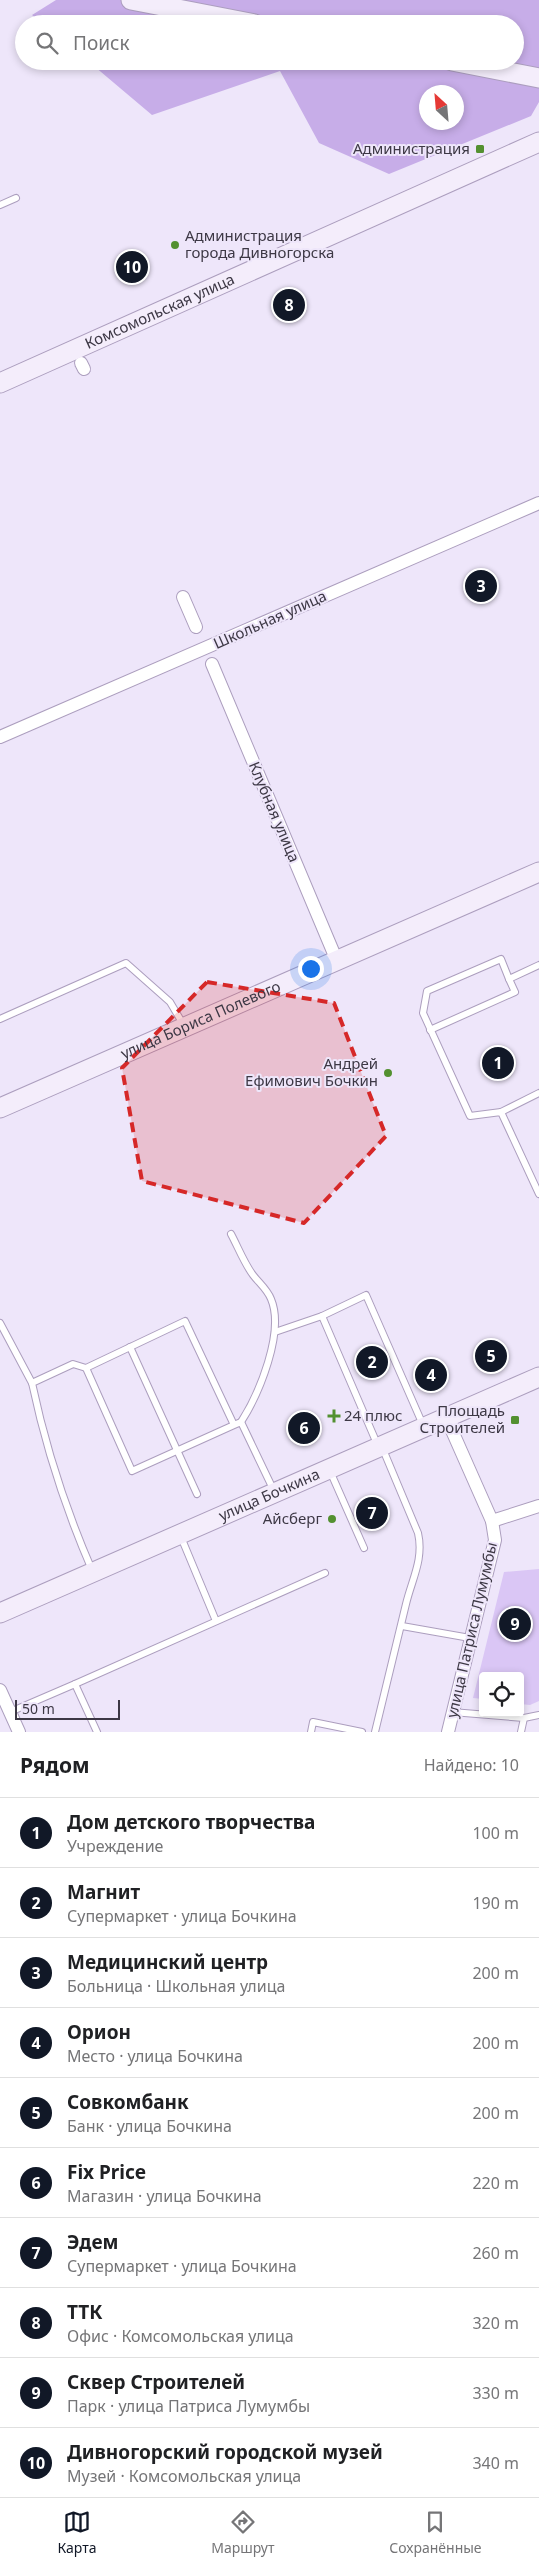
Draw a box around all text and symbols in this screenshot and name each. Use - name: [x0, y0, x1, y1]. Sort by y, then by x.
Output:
- search box: [15, 15, 524, 70]
- icon: search: [33, 29, 61, 57]
- text: Поиск: [73, 30, 129, 56]
- north arrow: [419, 85, 464, 130]
- place label: Администрация: [353, 138, 470, 158]
- marker: Администрация: [474, 143, 486, 155]
- place label: Администрация города Дивногорска: [185, 225, 334, 262]
- marker: Администрация города Дивногорска: [169, 239, 181, 251]
- pin: 10: [116, 248, 148, 286]
- street label: Комсомольская улица: [81, 269, 237, 353]
- pin: 8: [273, 286, 305, 324]
- pin: 3: [465, 567, 497, 605]
- street label: Школьная улица: [210, 585, 329, 653]
- street label: Клубная улица: [245, 758, 305, 865]
- your location: [298, 956, 324, 982]
- street label: улица Бориса Полевого: [117, 975, 283, 1063]
- pin: 1: [482, 1044, 514, 1082]
- place label: Андрей Ефимович Бочкин: [245, 1053, 378, 1090]
- marker: Андрей Ефимович Бочкин: [382, 1067, 394, 1079]
- pin: 5: [475, 1337, 507, 1375]
- pin: 2: [356, 1343, 388, 1381]
- pin: 4: [415, 1356, 447, 1394]
- place label: Площадь Строителей: [420, 1400, 505, 1437]
- place label: 24 плюс: [344, 1405, 402, 1425]
- pin: 6: [288, 1409, 320, 1447]
- marker: 24 плюс: [328, 1410, 340, 1422]
- marker: Площадь Строителей: [509, 1414, 521, 1426]
- street label: улица Бочкина: [215, 1463, 322, 1525]
- pin: 7: [356, 1494, 388, 1532]
- place label: Айсберг: [263, 1508, 322, 1528]
- marker: Айсберг: [326, 1513, 338, 1525]
- street label: улица Патриса Лумумбы: [441, 1540, 501, 1720]
- pin: 9: [499, 1605, 531, 1643]
- map controls: [479, 1672, 524, 1717]
- button: locate: [479, 1672, 524, 1717]
- scale bar: [15, 1697, 120, 1720]
- text: 50 m: [22, 1699, 55, 1718]
- text: Рядом: [20, 1751, 90, 1779]
- text: Найдено: 10: [424, 1754, 519, 1776]
- text: Дом детского творчества: [67, 1809, 315, 1835]
- text: 1: [31, 1822, 41, 1844]
- text: 100 m: [472, 1822, 519, 1844]
- text: Учреждение: [67, 1835, 163, 1857]
- text: Магнит: [67, 1879, 140, 1905]
- text: 2: [31, 1892, 41, 1914]
- text: 190 m: [472, 1892, 519, 1914]
- text: Супермаркет · улица Бочкина: [67, 1905, 297, 1927]
- text: Медицинский центр: [67, 1949, 268, 1975]
- text: 3: [31, 1962, 41, 1984]
- text: 200 m: [472, 1962, 519, 1984]
- text: Больница · Школьная улица: [67, 1975, 285, 1997]
- text: Орион: [67, 2019, 131, 2045]
- text: 4: [31, 2032, 41, 2054]
- text: 200 m: [472, 2032, 519, 2054]
- text: Место · улица Бочкина: [67, 2045, 243, 2067]
- text: Совкомбанк: [67, 2089, 189, 2115]
- text: 5: [31, 2102, 41, 2124]
- text: 200 m: [472, 2102, 519, 2124]
- text: Банк · улица Бочкина: [67, 2115, 232, 2137]
- text: Fix Price: [67, 2159, 146, 2185]
- text: 6: [31, 2172, 41, 2194]
- text: 220 m: [472, 2172, 519, 2194]
- text: Магазин · улица Бочкина: [67, 2185, 262, 2207]
- text: Эдем: [67, 2229, 118, 2255]
- text: 7: [31, 2242, 41, 2264]
- text: 260 m: [472, 2242, 519, 2264]
- text: Супермаркет · улица Бочкина: [67, 2255, 297, 2277]
- text: ТТК: [67, 2299, 102, 2325]
- text: 8: [31, 2312, 41, 2334]
- text: 320 m: [472, 2312, 519, 2334]
- text: Офис · Комсомольская улица: [67, 2325, 294, 2347]
- text: Сквер Строителей: [67, 2369, 245, 2395]
- text: 9: [31, 2382, 41, 2404]
- text: 330 m: [472, 2382, 519, 2404]
- text: Парк · улица Патриса Лумумбы: [67, 2395, 310, 2417]
- text: Дивногорский городской музей: [67, 2439, 383, 2465]
- text: 10: [27, 2452, 45, 2474]
- text: 340 m: [472, 2452, 519, 2474]
- text: Музей · Комсомольская улица: [67, 2465, 301, 2487]
- tab: Карта: [57, 2508, 96, 2557]
- tab: Маршрут: [211, 2508, 275, 2557]
- tab: Сохранённые: [389, 2508, 482, 2557]

